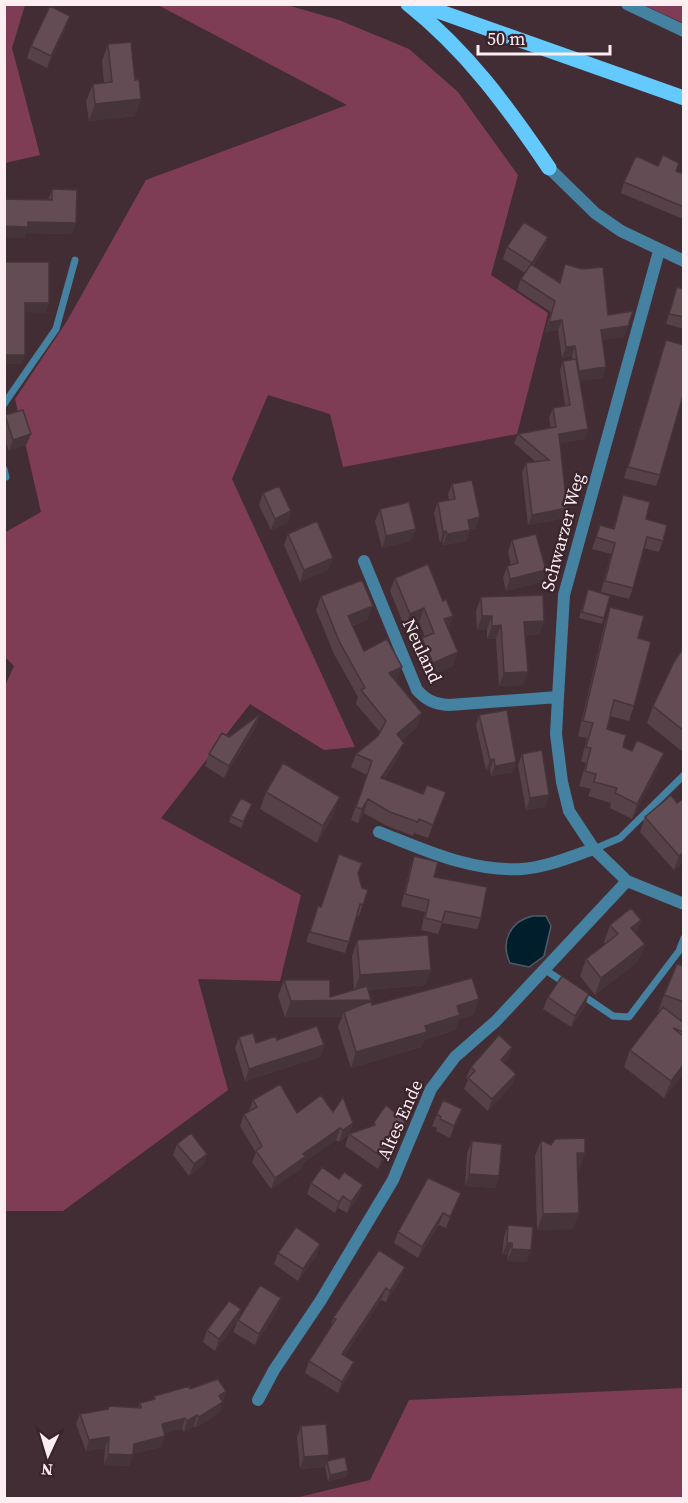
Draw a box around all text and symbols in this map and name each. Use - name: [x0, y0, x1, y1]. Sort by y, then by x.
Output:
- scale bar: [478, 18, 610, 56]
- text: 50 m: [487, 26, 525, 51]
- street label: Schwarzer Weg: [535, 470, 590, 594]
- street label: Neuland: [397, 615, 448, 687]
- street label: Altes Ende: [371, 1076, 428, 1164]
- north arrow: [18, 1425, 78, 1485]
- text: N: [40, 1459, 54, 1481]

